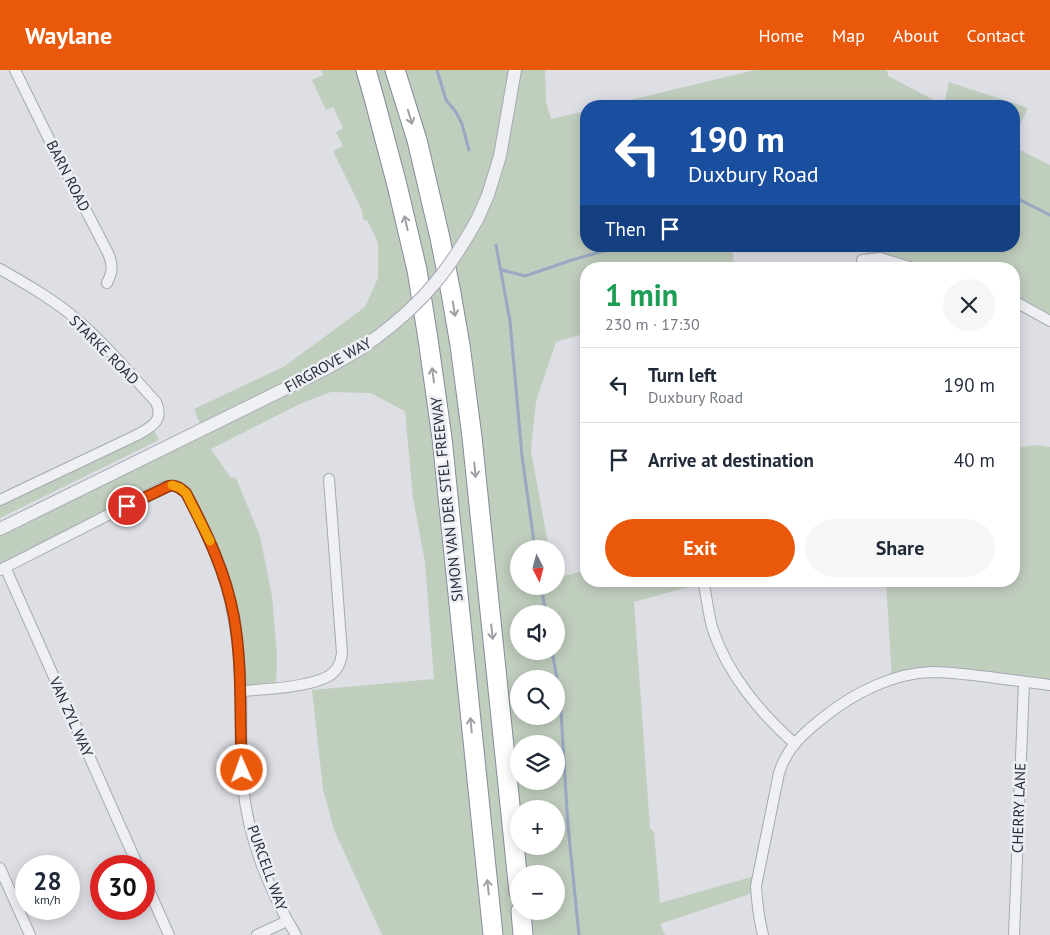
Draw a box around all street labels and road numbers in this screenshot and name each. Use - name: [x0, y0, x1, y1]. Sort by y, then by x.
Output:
- street label: BARN ROAD: [42, 137, 94, 215]
- street label: STARKE ROAD: [65, 311, 143, 389]
- street label: FIRGROVE WAY: [281, 333, 375, 396]
- street label: SIMON VAN DER STEL FREEWAY: [426, 395, 467, 602]
- street label: VAN ZYL WAY: [45, 673, 98, 760]
- street label: CHERRY LANE: [1007, 762, 1030, 853]
- street label: PURCELL WAY: [243, 822, 292, 914]

